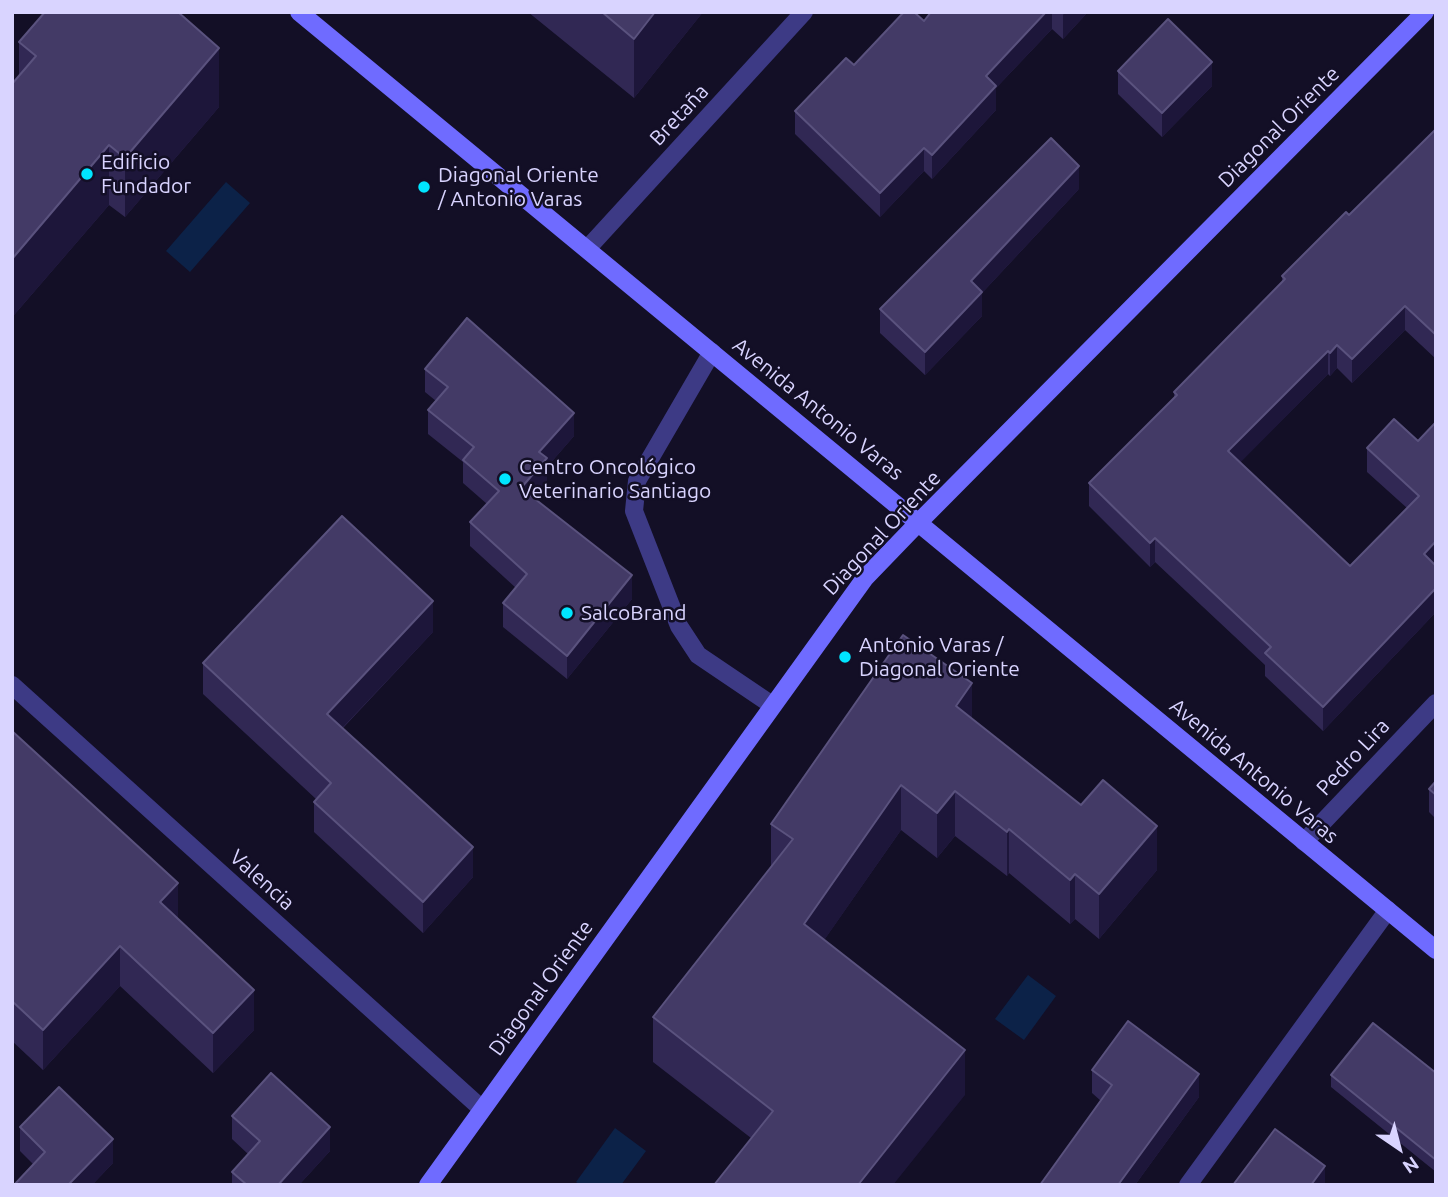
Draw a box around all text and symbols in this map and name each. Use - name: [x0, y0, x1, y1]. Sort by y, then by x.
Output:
- street label: Diagonal Oriente: [1213, 61, 1345, 193]
- street label: Bretaña: [644, 79, 714, 151]
- place label: Edificio Fundador: [101, 149, 191, 199]
- place label: Diagonal Oriente / Antonio Varas: [438, 162, 599, 212]
- marker: Edificio Fundador: [79, 166, 95, 182]
- marker: Diagonal Oriente / Antonio Varas: [416, 179, 432, 195]
- street label: Avenida Antonio Varas: [728, 332, 908, 486]
- place label: Centro Oncológico Veterinario Santiago: [519, 454, 711, 504]
- street label: Diagonal Oriente: [818, 466, 946, 600]
- marker: Centro Oncológico Veterinario Santiago: [497, 471, 513, 487]
- place label: SalcoBrand: [581, 600, 687, 626]
- marker: SalcoBrand: [559, 605, 575, 621]
- place label: Antonio Varas / Diagonal Oriente: [859, 632, 1020, 682]
- marker: Antonio Varas / Diagonal Oriente: [837, 649, 853, 665]
- street label: Avenida Antonio Varas: [1165, 693, 1343, 849]
- street label: Pedro Lira: [1311, 713, 1395, 801]
- street label: Valencia: [224, 844, 300, 916]
- street label: Diagonal Oriente: [484, 915, 598, 1061]
- north arrow: [1364, 1113, 1434, 1183]
- text: N: [1399, 1152, 1423, 1178]

